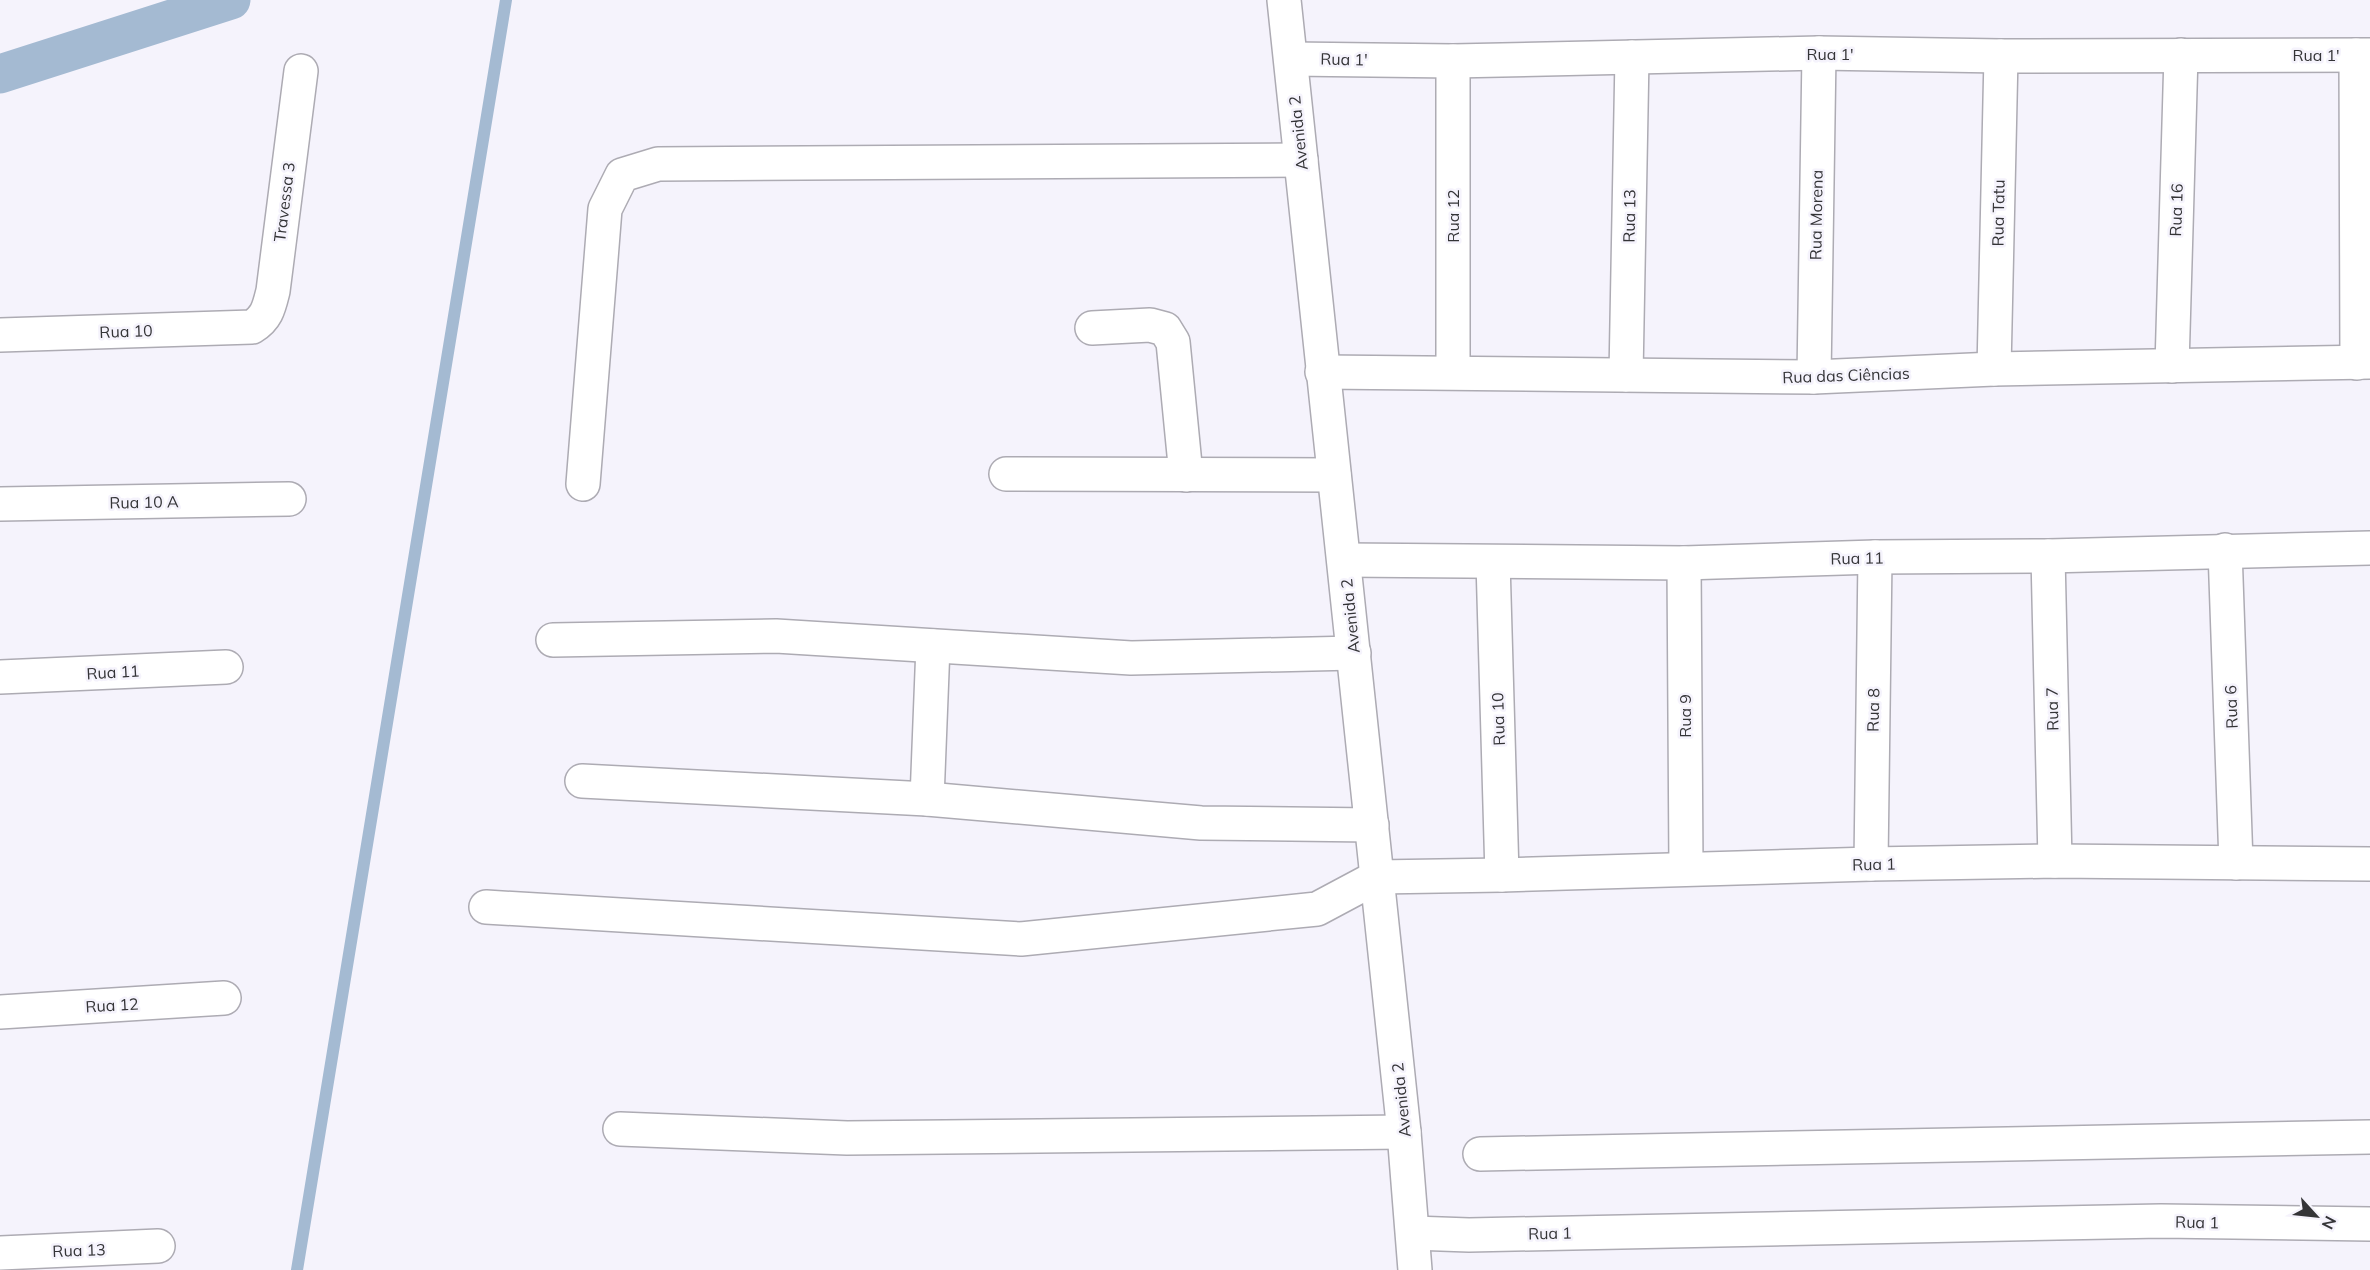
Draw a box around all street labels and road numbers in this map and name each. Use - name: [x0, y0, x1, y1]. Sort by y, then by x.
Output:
- street label: Rua 1': [1806, 44, 1854, 64]
- street label: Rua 1': [2292, 45, 2340, 65]
- street label: Rua 1': [1320, 49, 1368, 69]
- street label: Avenida 2: [1284, 95, 1312, 171]
- street label: Travessa 3: [269, 161, 299, 243]
- street label: Rua Morena: [1805, 170, 1827, 260]
- street label: Rua Tatu: [1987, 179, 2009, 247]
- street label: Rua 16: [2165, 183, 2187, 237]
- street label: Rua 12: [1443, 189, 1463, 243]
- street label: Rua 13: [1619, 189, 1639, 243]
- street label: Rua 10: [99, 320, 153, 342]
- street label: Rua das Ciências: [1782, 363, 1910, 387]
- street label: Rua 10 A: [109, 491, 179, 513]
- street label: Rua 11: [1830, 548, 1884, 568]
- street label: Avenida 2: [1336, 578, 1364, 654]
- street label: Rua 11: [86, 661, 140, 683]
- street label: Rua 6: [2220, 685, 2242, 729]
- street label: Rua 7: [2042, 687, 2062, 731]
- street label: Rua 8: [1863, 688, 1883, 732]
- street label: Rua 10: [1487, 692, 1509, 746]
- street label: Rua 9: [1675, 694, 1695, 738]
- street label: Rua 1: [1852, 854, 1896, 874]
- street label: Rua 12: [85, 994, 139, 1016]
- street label: Avenida 2: [1387, 1062, 1415, 1138]
- street label: Rua 1: [2175, 1212, 2219, 1232]
- street label: Rua 1: [1528, 1223, 1572, 1243]
- street label: Rua 13: [52, 1239, 106, 1261]

